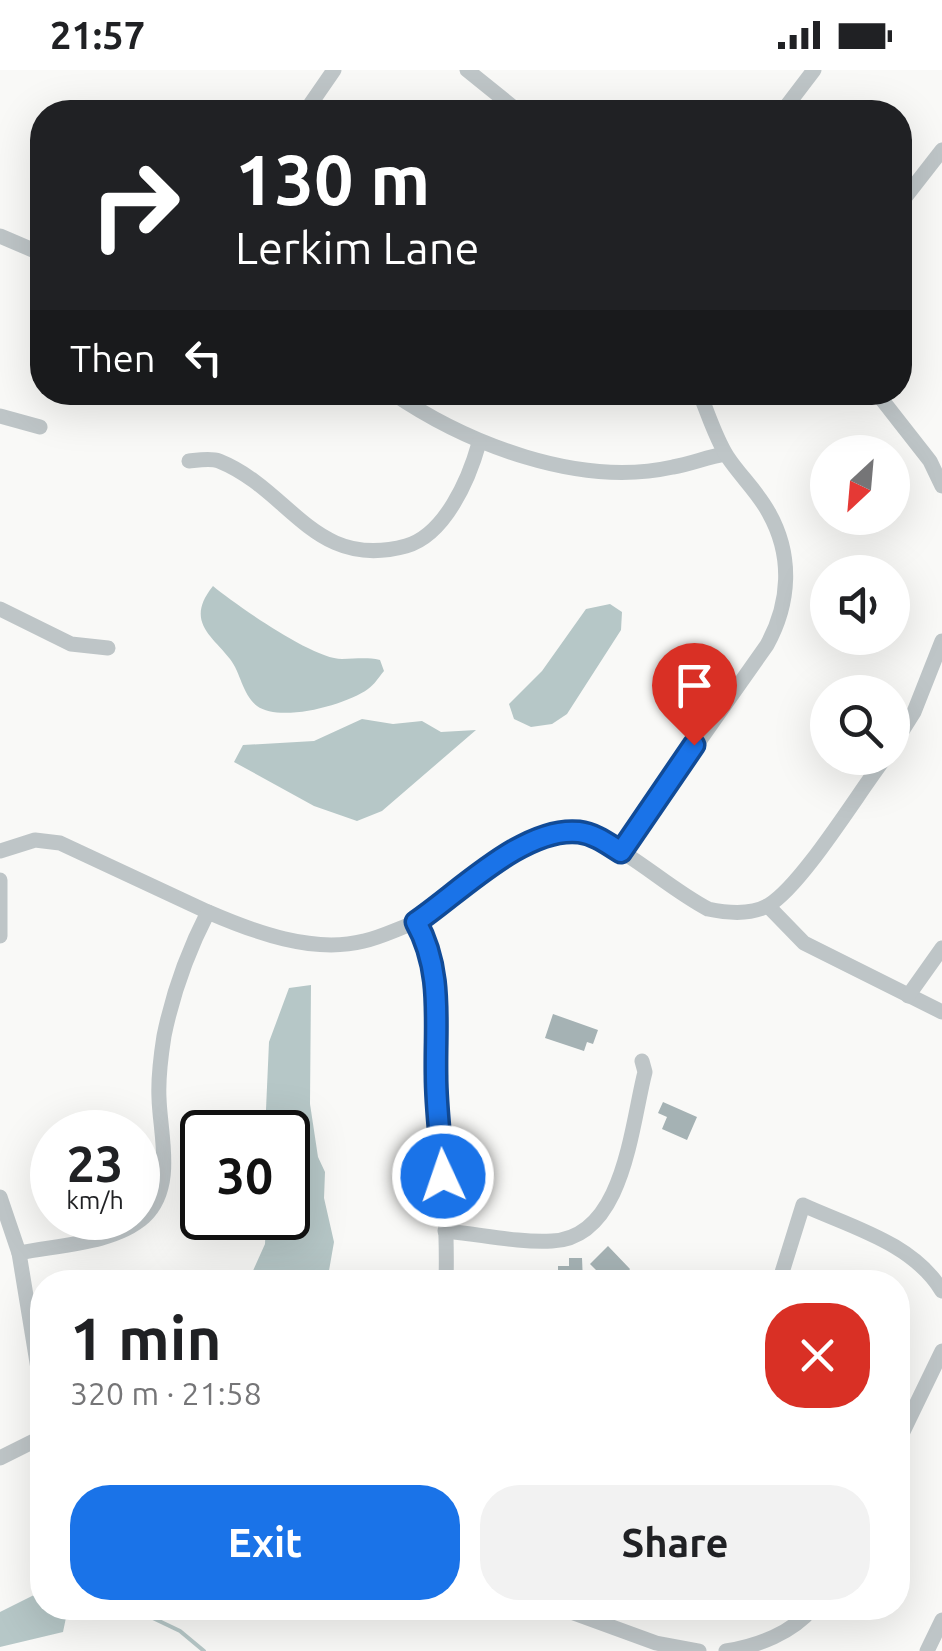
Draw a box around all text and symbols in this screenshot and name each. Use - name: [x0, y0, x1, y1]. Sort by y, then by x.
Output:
- text: 21:57: [50, 14, 145, 56]
- icon: right: [70, 140, 200, 270]
- text: 130 m: [235, 140, 430, 218]
- text: Lerkim Lane: [235, 222, 479, 273]
- icon: left: [176, 330, 231, 385]
- text: Then: [70, 337, 156, 379]
- north arrow: [810, 435, 910, 535]
- map controls: [810, 435, 910, 775]
- button: sound: [810, 555, 910, 655]
- pin: [652, 643, 737, 746]
- icon: arrive: [667, 658, 722, 713]
- button: search: [810, 675, 910, 775]
- speed limit sign: 30: [180, 1110, 310, 1240]
- position arrow: [391, 1124, 495, 1228]
- text: 23: [67, 1135, 123, 1191]
- text: km/h: [66, 1186, 124, 1214]
- button: close: [765, 1303, 870, 1408]
- text: 1 min: [70, 1304, 222, 1371]
- text: 320 m · 21:58: [70, 1375, 262, 1411]
- button: Exit: [70, 1485, 460, 1600]
- button: Share: [480, 1485, 870, 1600]

